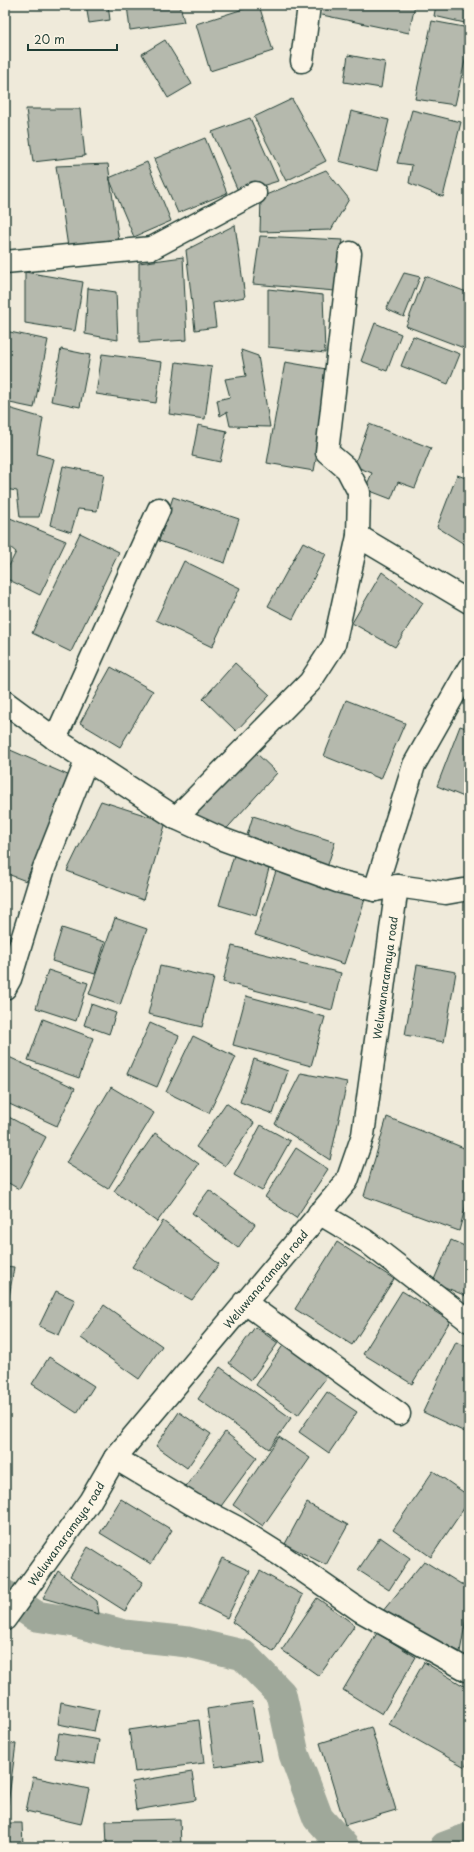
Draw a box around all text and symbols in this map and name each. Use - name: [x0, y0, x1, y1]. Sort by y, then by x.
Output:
- scale bar: [28, 26, 117, 52]
- text: 20 m: [34, 30, 65, 48]
- street label: Weluwanaramaya road: [368, 915, 401, 1040]
- street label: Weluwanaramaya road: [219, 1226, 311, 1332]
- street label: Weluwanaramaya road: [23, 1478, 108, 1589]

